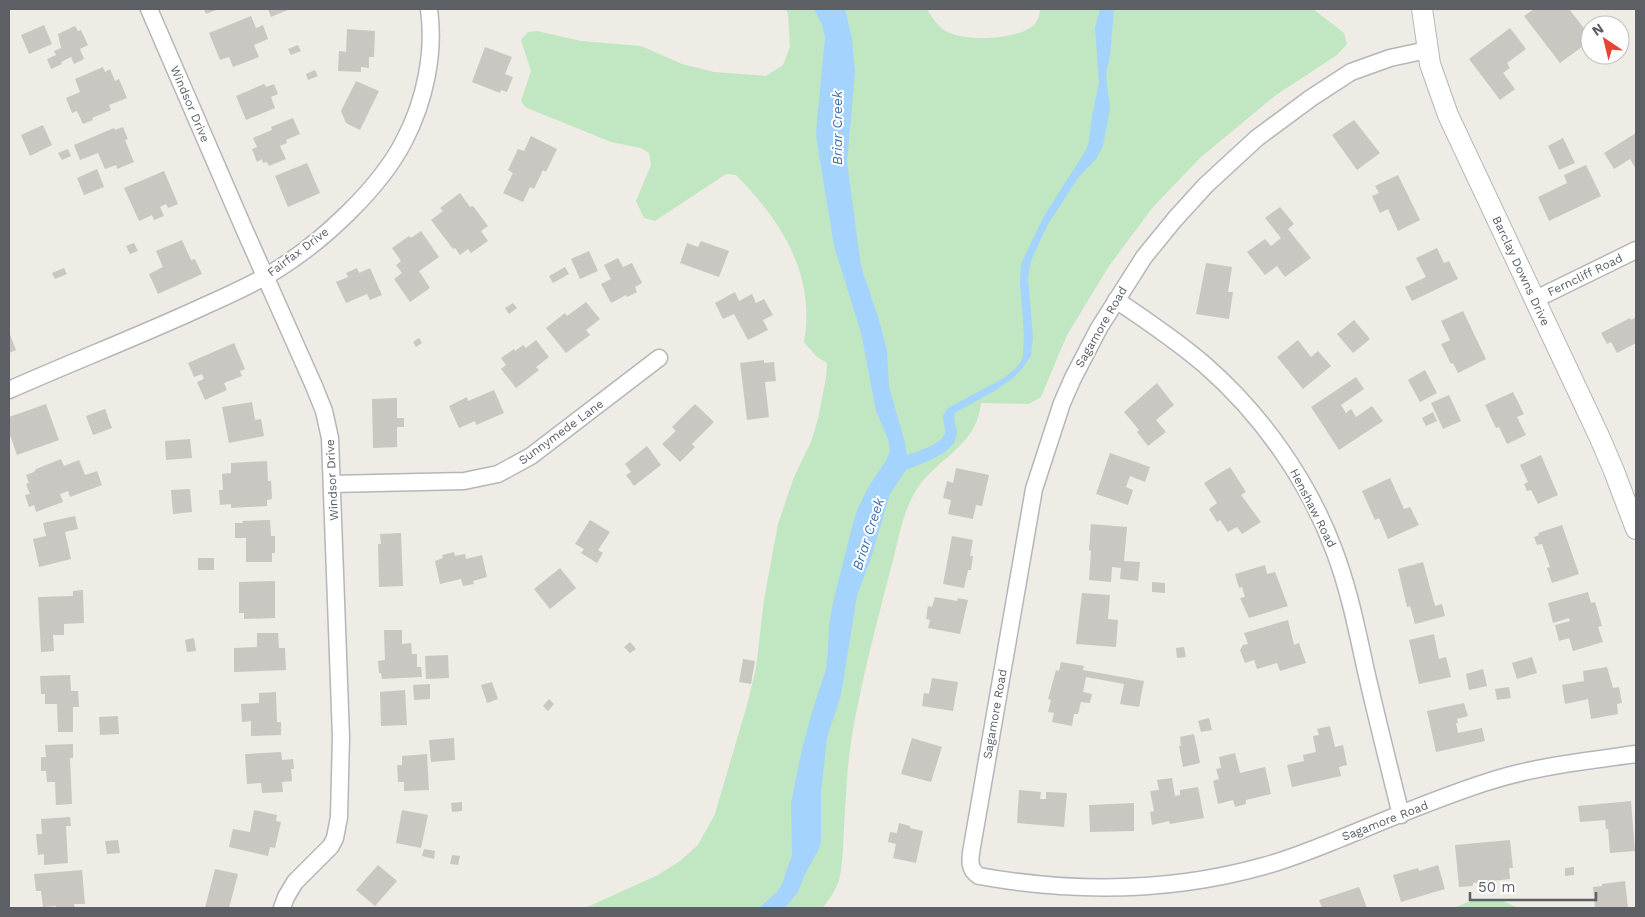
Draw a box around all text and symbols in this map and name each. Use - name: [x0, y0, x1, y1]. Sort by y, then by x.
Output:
- north arrow: [1580, 15, 1630, 65]
- text: N: [1589, 20, 1606, 39]
- street label: Windsor Drive: [168, 64, 212, 144]
- water label: Briar Creek: [829, 90, 845, 165]
- street label: Barclay Downs Drive: [1489, 214, 1553, 328]
- street label: Fairfax Drive: [265, 224, 331, 280]
- street label: Ferncliff Road: [1545, 251, 1625, 299]
- street label: Sagamore Road: [1072, 284, 1130, 370]
- street label: Sunnymede Lane: [516, 397, 606, 467]
- street label: Windsor Drive: [323, 439, 341, 521]
- street label: Henshaw Road: [1287, 466, 1339, 550]
- water label: Briar Creek: [849, 496, 887, 572]
- street label: Sagamore Road: [980, 668, 1010, 760]
- street label: Sagamore Road: [1340, 798, 1430, 844]
- scale bar: [1470, 870, 1596, 902]
- text: 50 m: [1478, 878, 1515, 896]

